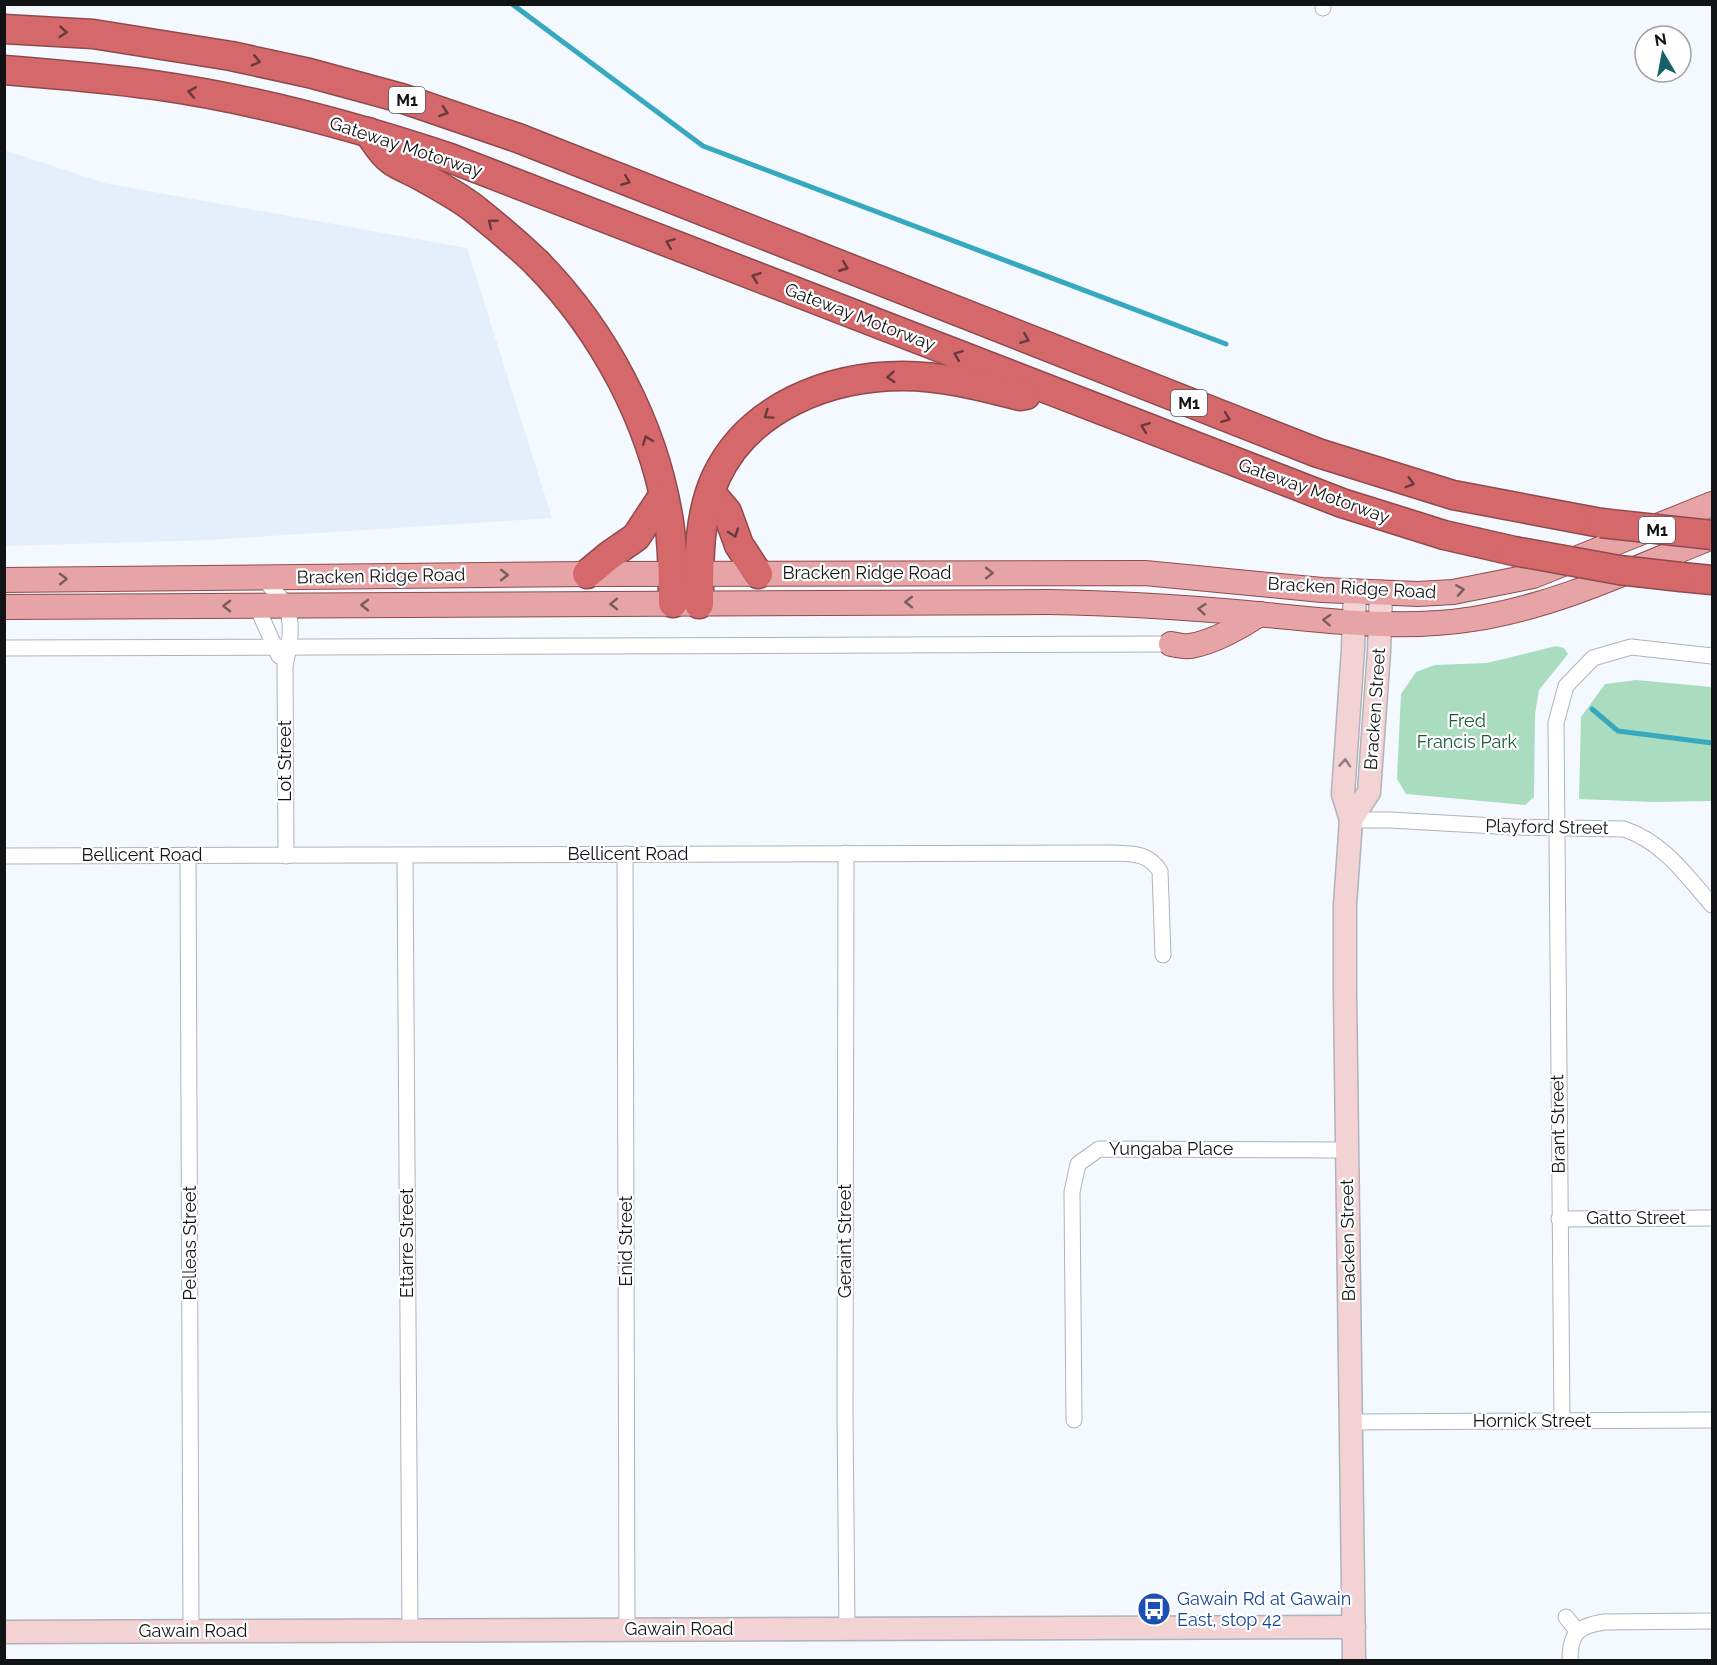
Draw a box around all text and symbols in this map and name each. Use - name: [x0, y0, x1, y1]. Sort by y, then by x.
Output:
- north arrow: [1633, 24, 1693, 84]
- one-way arrow: [58, 26, 67, 39]
- text: N: [1653, 29, 1668, 50]
- one-way arrow: [250, 54, 260, 67]
- one-way arrow: [187, 86, 197, 98]
- road number: M1: [389, 87, 425, 113]
- one-way arrow: [438, 105, 448, 118]
- street label: Gateway Motorway: [327, 112, 485, 181]
- one-way arrow: [620, 174, 631, 186]
- one-way arrow: [488, 220, 499, 231]
- one-way arrow: [665, 238, 676, 251]
- one-way arrow: [837, 260, 848, 272]
- one-way arrow: [751, 272, 762, 284]
- street label: Gateway Motorway: [782, 278, 939, 355]
- one-way arrow: [1019, 331, 1030, 344]
- one-way arrow: [953, 349, 964, 362]
- one-way arrow: [886, 370, 895, 383]
- road number: M1: [1171, 390, 1207, 416]
- one-way arrow: [764, 408, 775, 419]
- one-way arrow: [1219, 411, 1230, 423]
- one-way arrow: [1141, 422, 1151, 435]
- one-way arrow: [642, 435, 654, 446]
- street label: Gateway Motorway: [1236, 453, 1393, 528]
- one-way arrow: [1405, 475, 1415, 488]
- road number: M1: [1639, 517, 1675, 543]
- one-way arrow: [727, 527, 739, 538]
- street label: Bracken Ridge Road: [783, 562, 951, 583]
- street label: Bracken Ridge Road: [296, 564, 466, 587]
- one-way arrow: [984, 567, 993, 579]
- one-way arrow: [500, 569, 509, 581]
- one-way arrow: [58, 573, 67, 585]
- street label: Bracken Ridge Road: [1267, 573, 1437, 602]
- one-way arrow: [1455, 585, 1465, 597]
- one-way arrow: [905, 596, 914, 609]
- one-way arrow: [610, 598, 619, 611]
- one-way arrow: [361, 599, 370, 611]
- one-way arrow: [222, 600, 231, 612]
- one-way arrow: [1197, 603, 1206, 616]
- one-way arrow: [1322, 613, 1331, 626]
- street label: Bracken Street: [1360, 647, 1389, 771]
- park label: Fred Francis Park: [1417, 710, 1518, 752]
- street label: Lot Street: [274, 720, 295, 802]
- one-way arrow: [1339, 758, 1352, 767]
- street label: Playford Street: [1485, 815, 1609, 838]
- street label: Bellicent Road: [568, 843, 688, 864]
- street label: Bellicent Road: [82, 844, 202, 865]
- street label: Brant Street: [1546, 1074, 1569, 1174]
- street label: Yungaba Place: [1109, 1138, 1234, 1159]
- street label: Bracken Street: [1336, 1179, 1359, 1301]
- street label: Geraint Street: [834, 1184, 855, 1298]
- street label: Pelleas Street: [179, 1186, 200, 1300]
- street label: Ettarre Street: [396, 1188, 417, 1298]
- street label: Enid Street: [615, 1196, 636, 1286]
- street label: Gatto Street: [1586, 1207, 1686, 1228]
- street label: Hornick Street: [1473, 1410, 1591, 1431]
- place label: Gawain Rd at Gawain East, stop 42: [1177, 1588, 1351, 1630]
- bus stop icon: Gawain Rd at Gawain East, stop 42: [1136, 1591, 1172, 1627]
- street label: Gawain Road: [625, 1618, 733, 1639]
- street label: Gawain Road: [139, 1620, 247, 1641]

